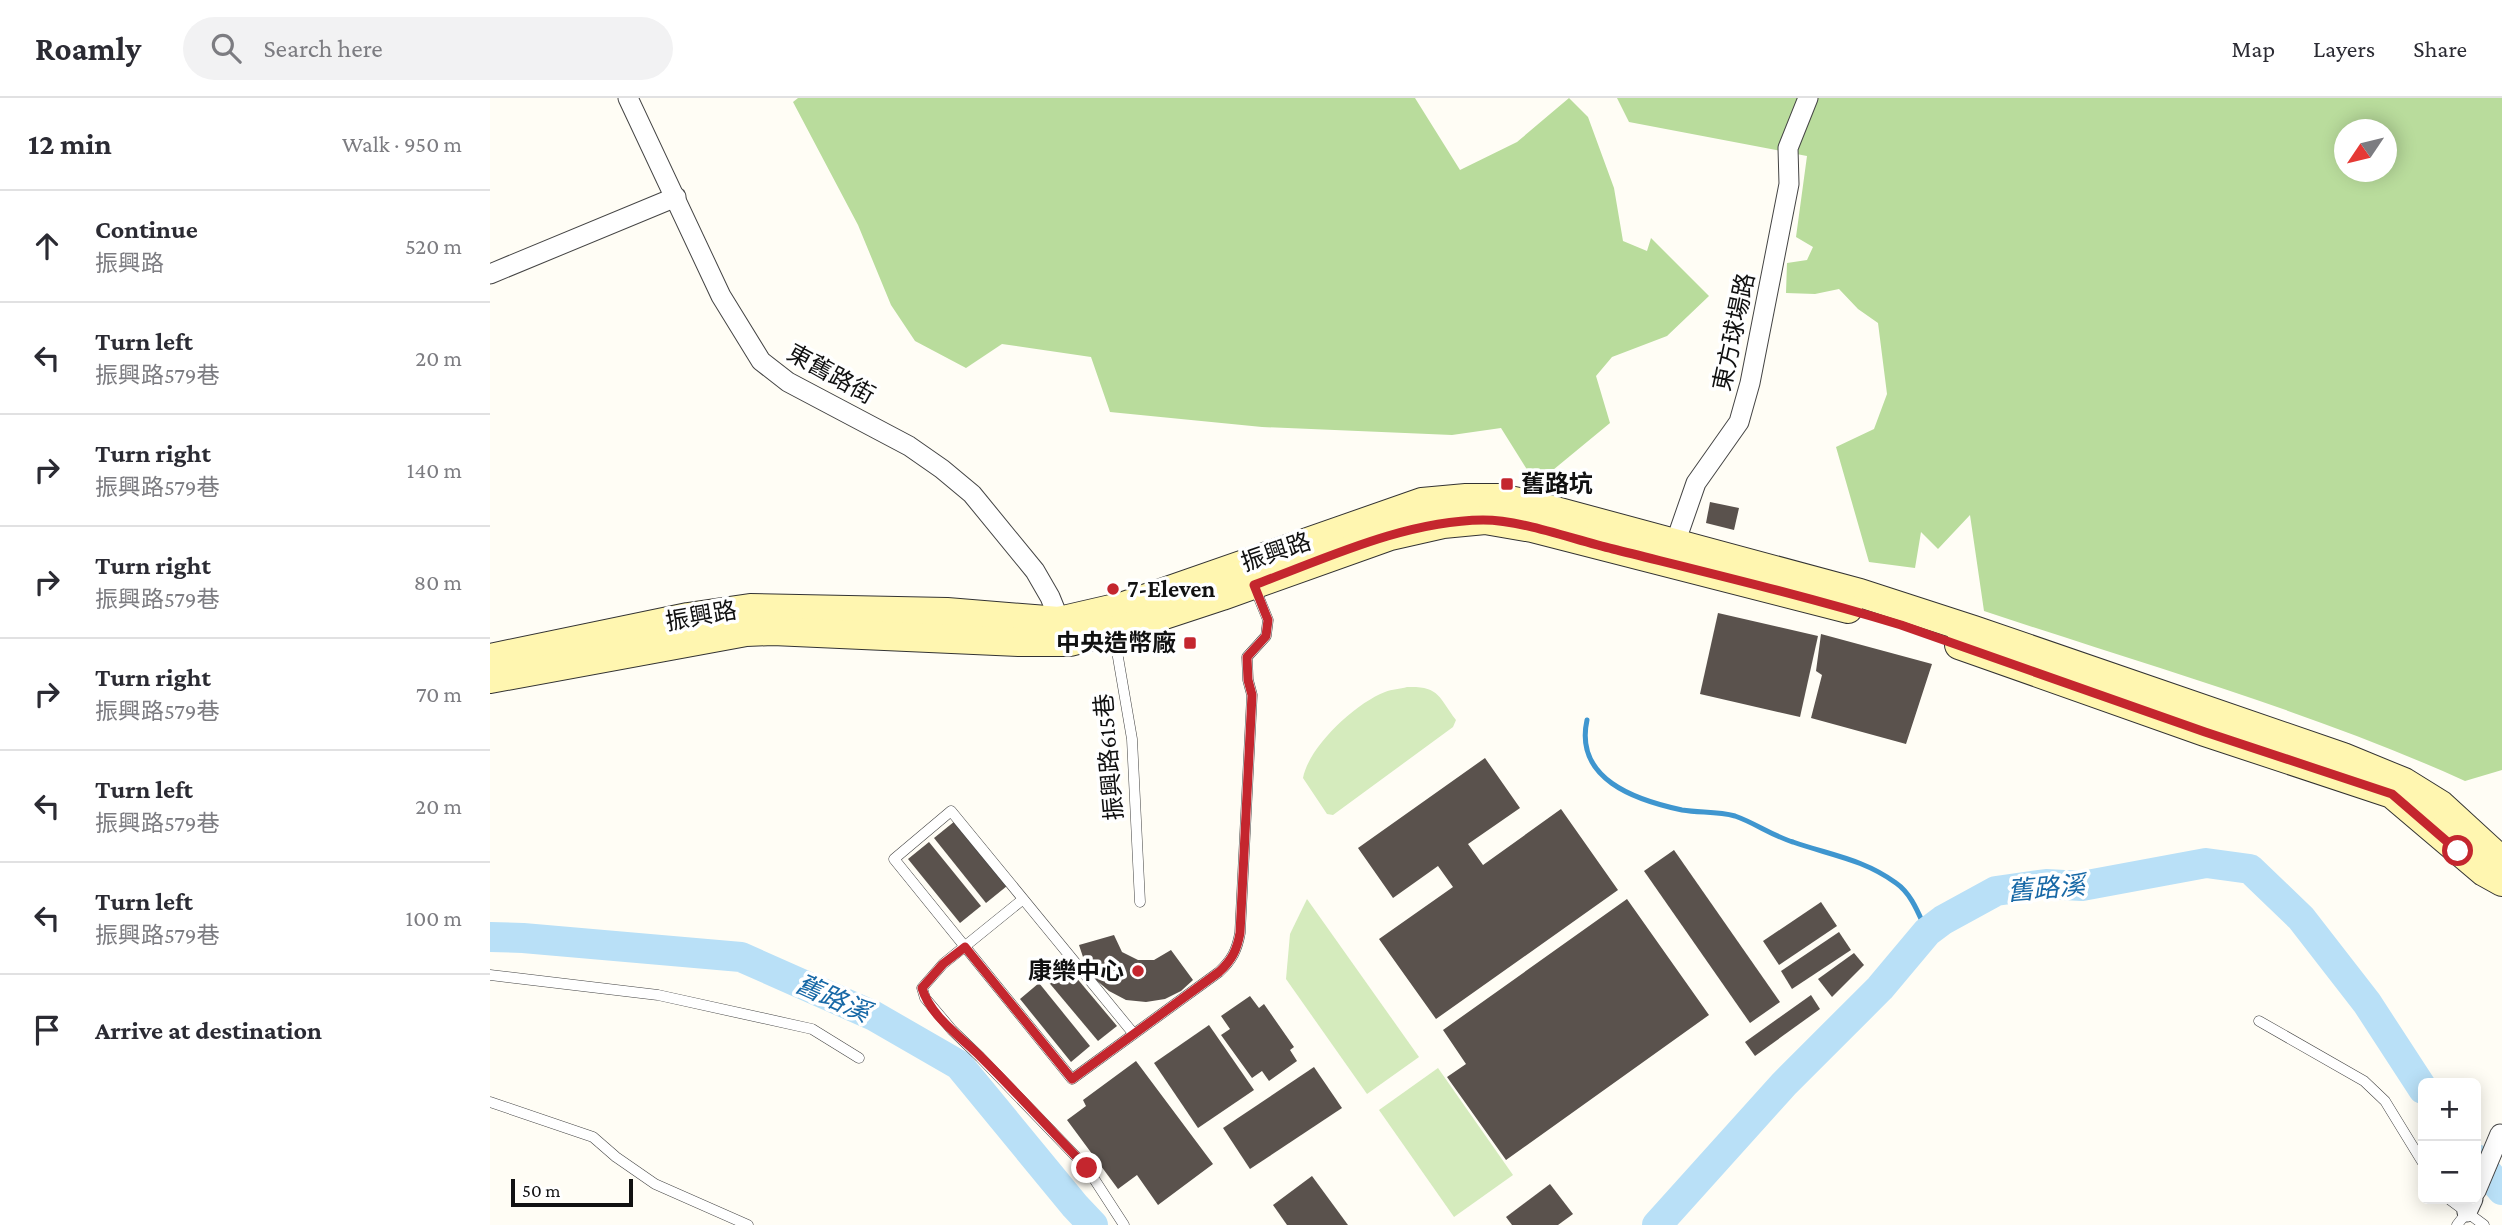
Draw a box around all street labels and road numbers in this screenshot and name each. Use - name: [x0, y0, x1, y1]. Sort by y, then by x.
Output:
- street label: 東方球場路: [1708, 270, 1759, 393]
- street label: 東舊路街: [783, 338, 880, 409]
- street label: 振興路: [1237, 527, 1314, 576]
- street label: 振興路: [663, 596, 739, 635]
- street label: 振興路615巷: [1089, 692, 1128, 822]

